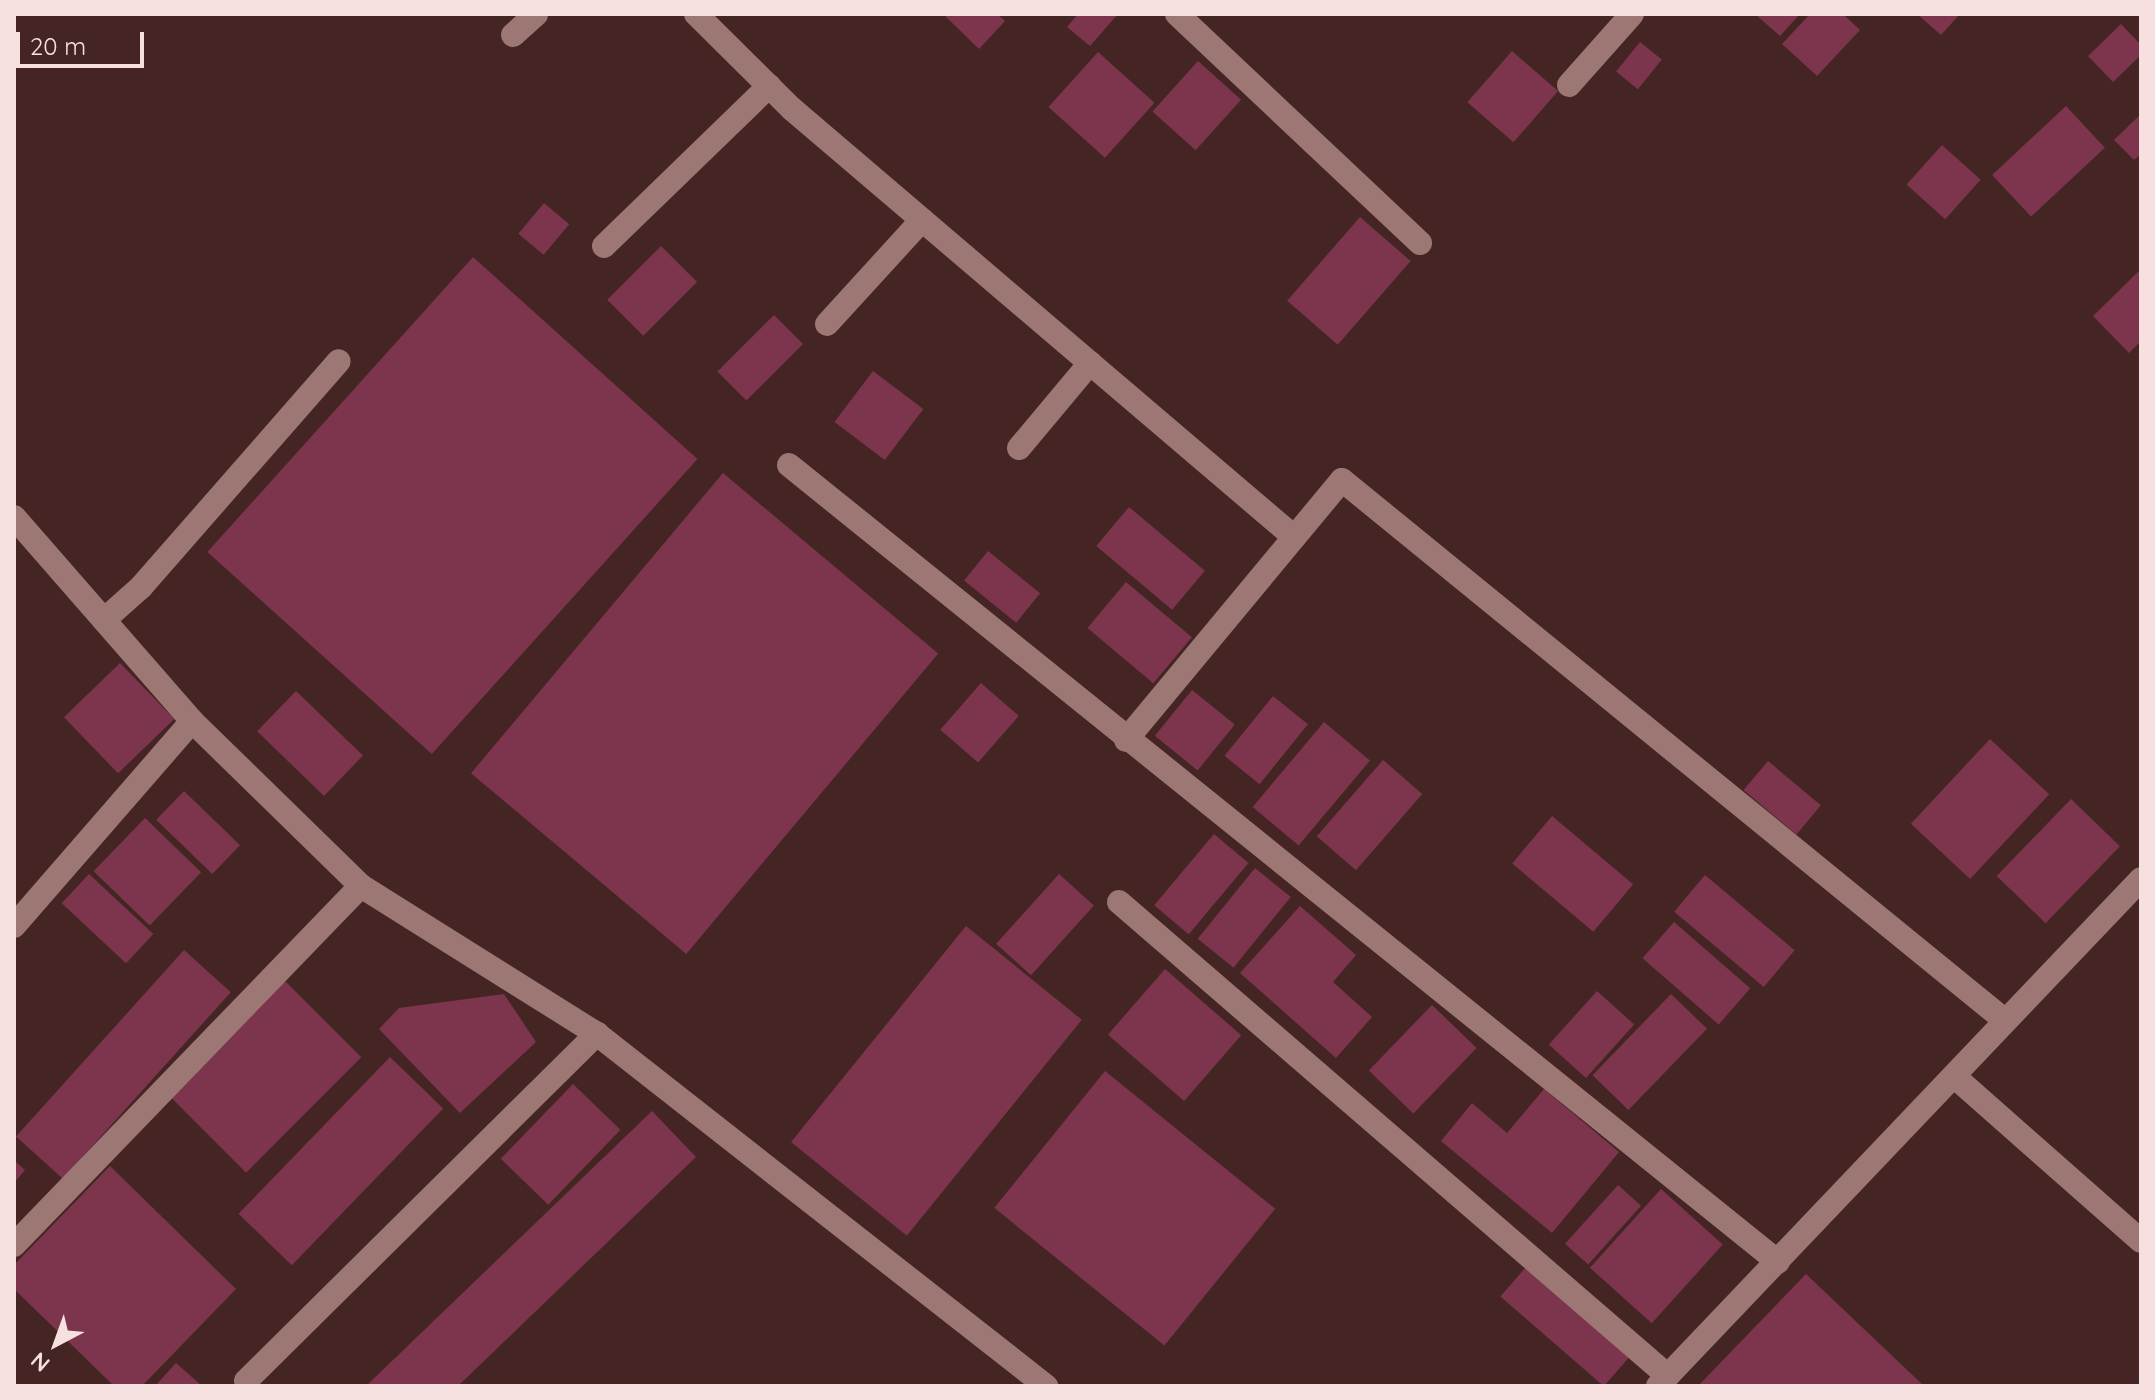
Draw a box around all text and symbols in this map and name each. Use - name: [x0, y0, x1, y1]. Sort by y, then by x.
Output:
- scale bar: [20, 16, 148, 66]
- text: 20 m: [30, 31, 86, 61]
- north arrow: [16, 1304, 96, 1384]
- text: N: [25, 1346, 56, 1378]

